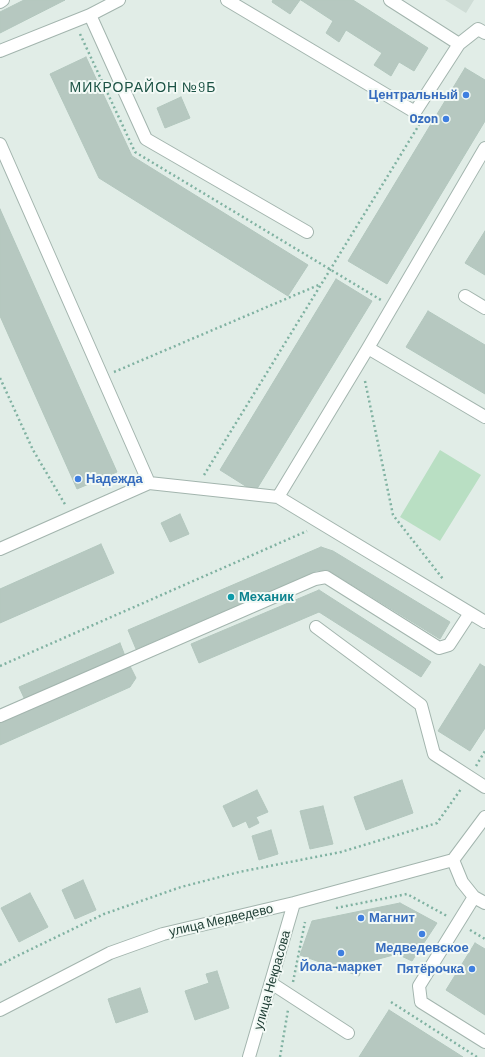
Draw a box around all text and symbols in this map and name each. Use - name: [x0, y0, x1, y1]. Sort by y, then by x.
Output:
- district label: МИКРОРАЙОН №9Б: [70, 79, 216, 95]
- place label: Центральный: [369, 87, 458, 103]
- marker: Центральный: [461, 90, 471, 100]
- place label: Ozon: [410, 111, 438, 127]
- marker: Ozon: [441, 114, 451, 124]
- place label: Надежда: [86, 471, 143, 487]
- marker: Надежда: [73, 474, 83, 484]
- place label: Механик: [239, 589, 294, 605]
- marker: Механик: [226, 592, 236, 602]
- street label: улица Медведево: [167, 900, 275, 940]
- place label: Магнит: [369, 910, 415, 926]
- marker: Магнит: [356, 913, 366, 923]
- street label: улица Некрасова: [250, 928, 294, 1032]
- marker: Медведевское: [417, 929, 427, 939]
- place label: Медведевское: [375, 940, 469, 956]
- marker: Йола-маркет: [336, 948, 346, 958]
- place label: Йола-маркет: [300, 959, 382, 975]
- place label: Пятёрочка: [397, 961, 464, 977]
- marker: Пятёрочка: [467, 964, 477, 974]

